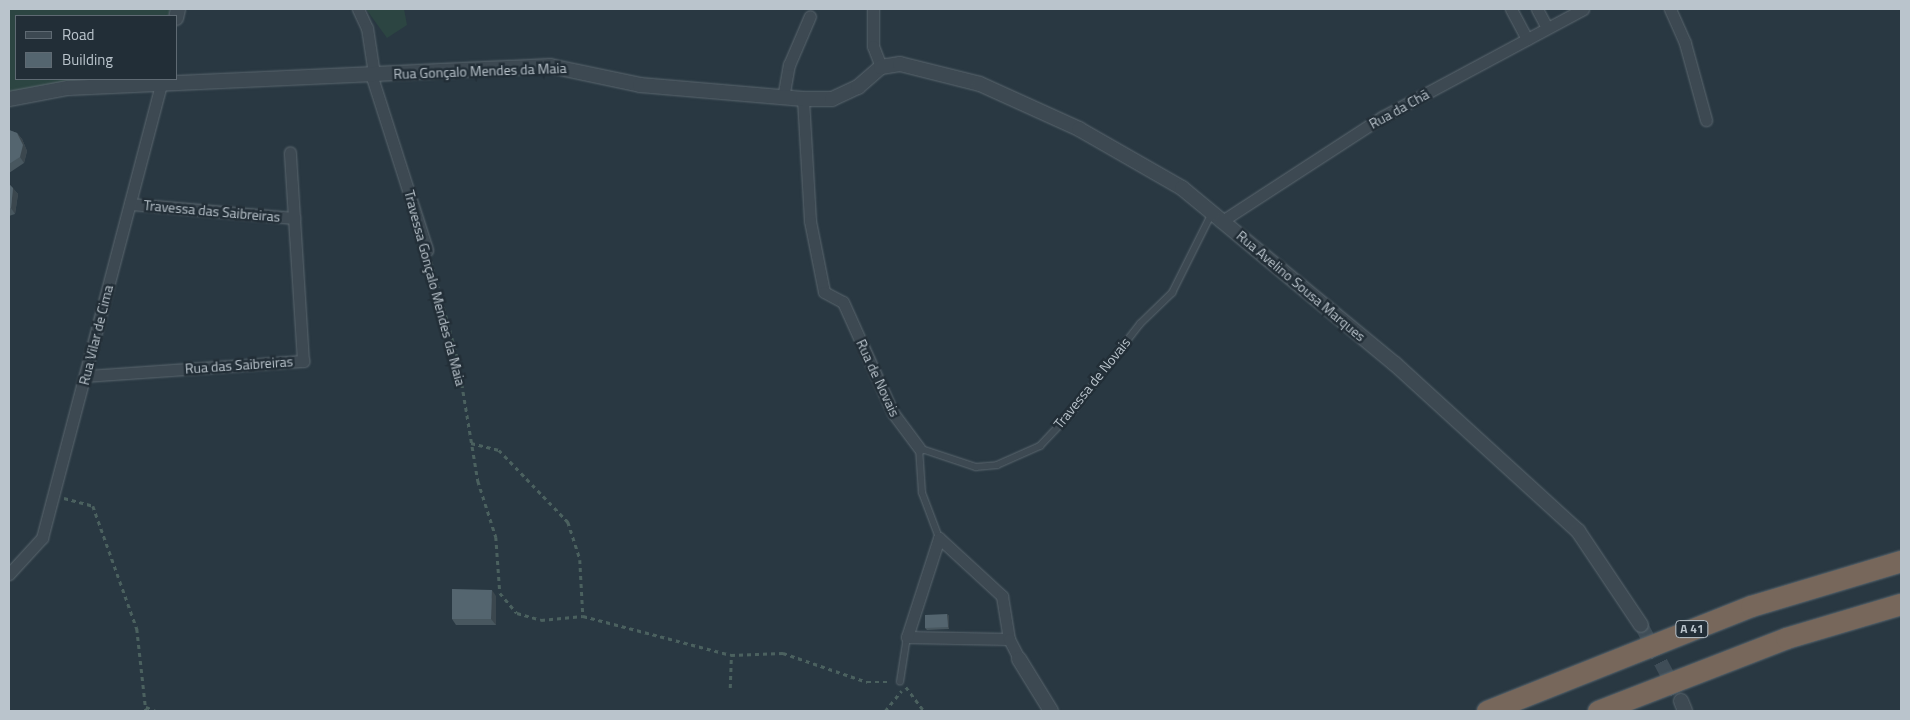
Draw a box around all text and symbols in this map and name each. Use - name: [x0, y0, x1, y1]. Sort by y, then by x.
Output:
- legend: [15, 15, 178, 80]
- text: Road: [62, 23, 94, 46]
- text: Building: [62, 48, 113, 71]
- street label: Rua Gonçalo Mendes da Maia: [393, 60, 567, 82]
- street label: Rua da Chã: [1366, 86, 1432, 132]
- street label: Travessa Gonçalo Mendes da Maia: [401, 188, 469, 388]
- street label: Travessa das Saibreiras: [143, 197, 281, 225]
- street label: Rua Avelino Sousa Marques: [1233, 227, 1369, 345]
- street label: Rua Vilar de Cima: [75, 283, 117, 387]
- street label: Travessa de Novais: [1050, 334, 1134, 432]
- street label: Rua de Novais: [853, 337, 903, 419]
- street label: Rua das Saibreiras: [184, 353, 294, 377]
- road number: A 41: [1674, 620, 1710, 638]

